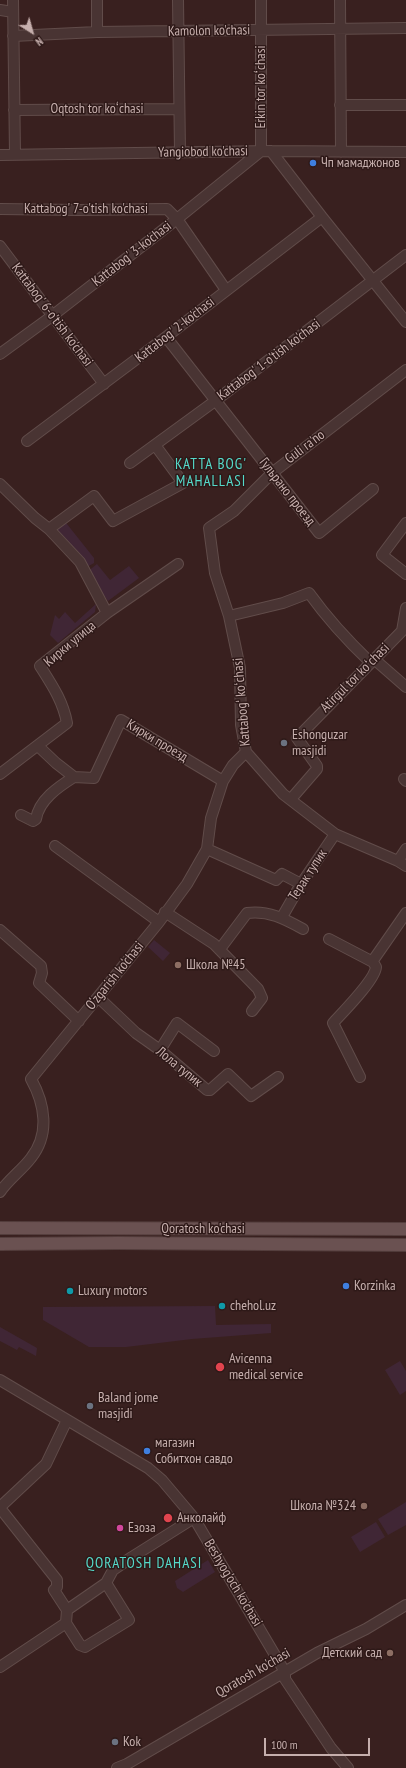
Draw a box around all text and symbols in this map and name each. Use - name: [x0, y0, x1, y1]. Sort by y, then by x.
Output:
- north arrow: [12, 12, 52, 52]
- street label: Kamolon ko'chasi: [168, 22, 250, 40]
- text: N: [33, 34, 46, 49]
- street label: Erkin tor koʻchasi: [253, 46, 269, 128]
- street label: Oqtosh tor koʻchasi: [51, 101, 143, 117]
- street label: Yangiobod ko'chasi: [158, 143, 248, 161]
- place label: Чп мамаджонов: [321, 155, 400, 171]
- marker: Чп мамаджонов: [308, 158, 318, 168]
- street label: Kattabog' 7-o'tish ko'chasi: [24, 201, 148, 217]
- street label: Kattabog' 3-ko'chasi: [89, 218, 175, 290]
- street label: Kattabog' 6-o'tish ko'chasi: [8, 260, 96, 370]
- street label: Kattabog' 2-ko'chasi: [132, 294, 218, 366]
- street label: Kattabog' 1-o'tish ko'chasi: [214, 316, 324, 404]
- street label: Guli ra'no: [282, 427, 328, 467]
- street label: Гульрано проезд: [255, 455, 319, 529]
- district label: KATTA BOG' MAHALLASI: [175, 456, 247, 491]
- street label: Кирки улица: [41, 618, 99, 670]
- street label: Atirgul tor koʻchasi: [317, 640, 393, 716]
- street label: Kattabogʻ koʻchasi: [230, 657, 254, 747]
- street label: Кирки проезд: [123, 716, 191, 766]
- place label: Eshonguzar masjidi: [292, 727, 348, 760]
- marker: Eshonguzar masjidi: [279, 738, 289, 748]
- street label: Терак тупик: [285, 846, 331, 904]
- street label: O‘zgarish ko‘chasi: [82, 938, 148, 1014]
- place label: Школа №45: [186, 957, 246, 973]
- marker: Школа №45: [173, 960, 183, 970]
- street label: Лола тупик: [152, 1043, 206, 1091]
- street label: Qoratosh ko'chasi: [161, 1221, 245, 1237]
- place label: Korzinka: [354, 1278, 395, 1294]
- marker: Korzinka: [341, 1281, 351, 1291]
- place label: Luxury motors: [78, 1283, 147, 1299]
- marker: Luxury motors: [65, 1286, 75, 1296]
- place label: chehol.uz: [230, 1298, 276, 1314]
- marker: chehol.uz: [217, 1301, 227, 1311]
- place label: Avicenna medical service: [229, 1351, 303, 1384]
- marker: Avicenna medical service: [214, 1361, 226, 1373]
- place label: Baland jome masjidi: [98, 1390, 158, 1422]
- marker: Baland jome masjidi: [85, 1401, 95, 1411]
- place label: магазин Собитхон савдо: [155, 1435, 233, 1468]
- marker: магазин Собитхон савдо: [142, 1446, 152, 1456]
- place label: Школа №324: [290, 1498, 356, 1514]
- marker: Школа №324: [359, 1501, 369, 1511]
- place label: Анколайф: [177, 1510, 226, 1526]
- marker: Анколайф: [162, 1512, 174, 1524]
- place label: Езоза: [128, 1520, 155, 1536]
- marker: Езоза: [115, 1523, 125, 1533]
- street label: Beshyog'och ko'chasi: [200, 1536, 266, 1630]
- district label: QORATOSH DAHASI: [86, 1555, 202, 1573]
- street label: Qoratosh ko'chasi: [213, 1645, 293, 1701]
- place label: Детский сад: [322, 1645, 382, 1661]
- marker: Детский сад: [385, 1648, 395, 1658]
- scale bar: [266, 1730, 372, 1756]
- place label: Kok: [123, 1734, 141, 1750]
- marker: Kok: [110, 1737, 120, 1747]
- text: 100 m: [271, 1737, 298, 1752]

